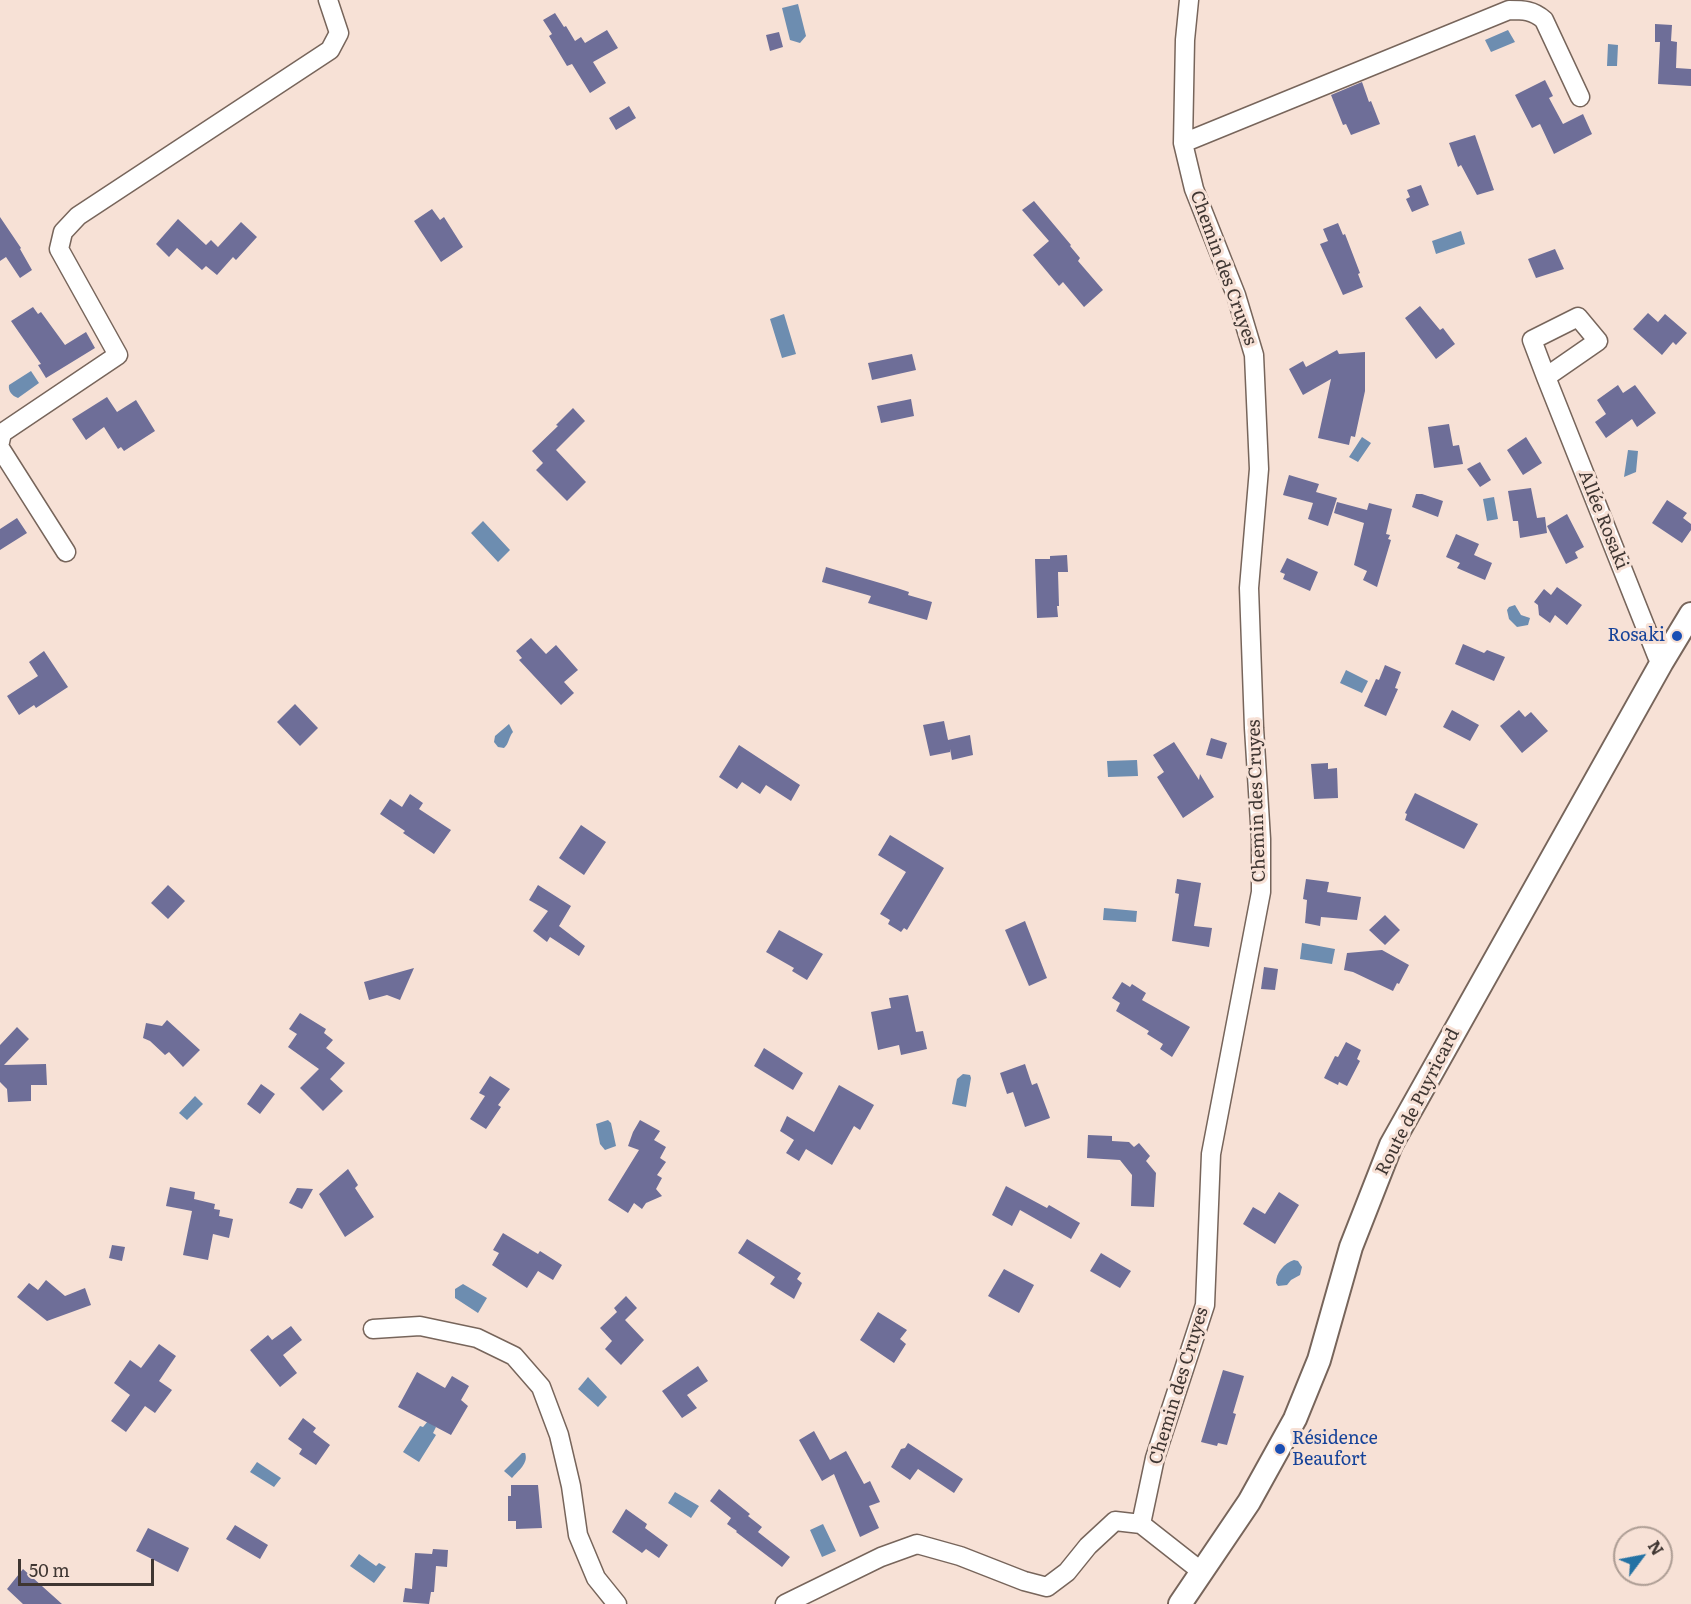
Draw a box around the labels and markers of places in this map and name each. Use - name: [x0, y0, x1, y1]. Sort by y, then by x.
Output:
- place label: Rosaki: [1607, 625, 1665, 647]
- marker: Rosaki: [1670, 629, 1684, 643]
- place label: Résidence Beaufort: [1292, 1428, 1378, 1470]
- marker: Résidence Beaufort: [1273, 1442, 1287, 1456]

